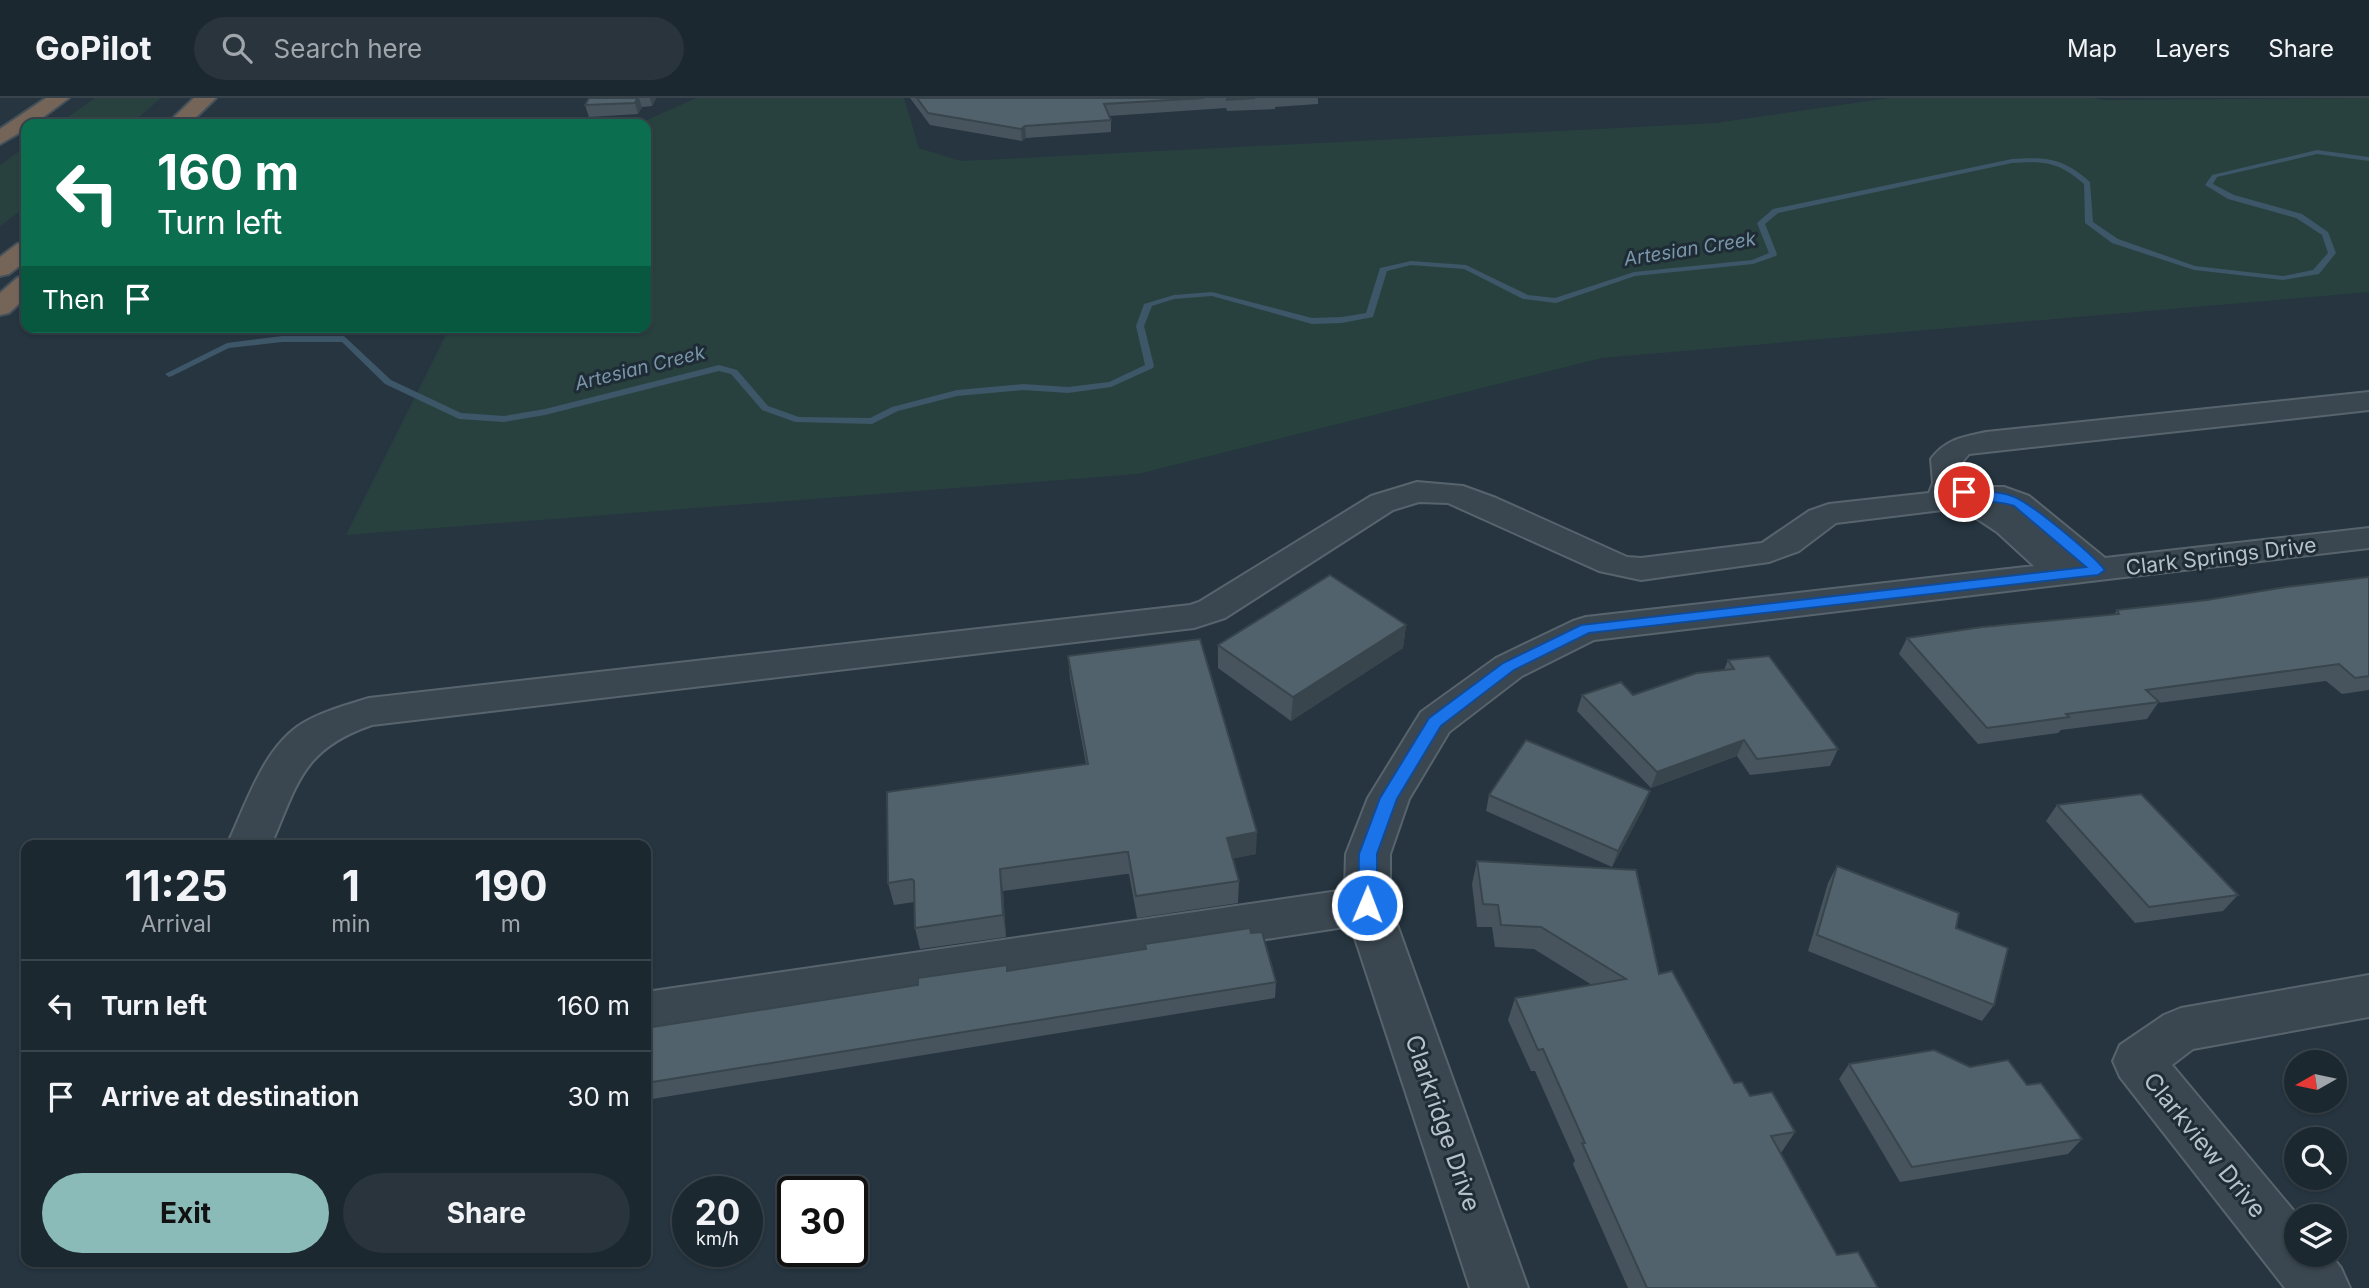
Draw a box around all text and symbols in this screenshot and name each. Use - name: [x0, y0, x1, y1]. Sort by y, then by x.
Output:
- search box: [194, 17, 684, 80]
- text: GoPilot: [35, 28, 152, 68]
- icon: search: [218, 29, 256, 67]
- text: Search here: [274, 33, 422, 64]
- text: Map: [2067, 34, 2117, 63]
- text: Layers: [2155, 34, 2230, 63]
- text: Share: [2268, 34, 2334, 63]
- text: 160 m: [157, 143, 299, 202]
- icon: left: [42, 147, 133, 238]
- text: Turn left: [157, 203, 282, 242]
- water label: Artesian Creek: [1621, 227, 1758, 271]
- icon: arrive: [119, 280, 157, 318]
- text: Then: [42, 284, 105, 315]
- water label: Artesian Creek: [571, 341, 708, 396]
- pin: [1934, 462, 1994, 522]
- icon: arrive: [1945, 473, 1983, 511]
- street label: Clark Springs Drive: [2124, 532, 2318, 580]
- text: 11:25: [124, 860, 228, 911]
- text: 1: [342, 860, 360, 911]
- text: 190: [474, 860, 548, 911]
- position arrow: [1330, 868, 1404, 942]
- text: Arrival: [141, 910, 212, 938]
- text: min: [331, 910, 371, 938]
- text: m: [501, 910, 521, 938]
- icon: left: [42, 987, 80, 1025]
- text: Turn left: [101, 990, 207, 1021]
- text: 160 m: [557, 990, 630, 1021]
- street label: Clarkridge Drive: [1399, 1031, 1487, 1215]
- north arrow: [2284, 1050, 2347, 1113]
- map controls: [2284, 1050, 2347, 1267]
- street label: Clarkview Drive: [2138, 1067, 2272, 1223]
- icon: arrive: [42, 1078, 80, 1116]
- text: Arrive at destination: [101, 1081, 360, 1112]
- text: 30 m: [567, 1081, 630, 1112]
- button: search: [2284, 1127, 2347, 1190]
- button: Exit: [42, 1173, 329, 1253]
- button: Share: [343, 1173, 630, 1253]
- speed limit sign: 30: [777, 1176, 868, 1267]
- text: 20: [695, 1191, 740, 1233]
- button: layers: [2284, 1204, 2347, 1267]
- text: km/h: [696, 1228, 739, 1249]

